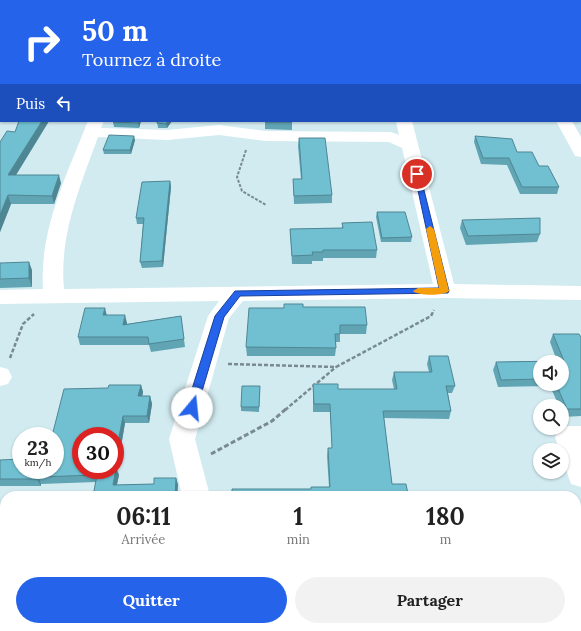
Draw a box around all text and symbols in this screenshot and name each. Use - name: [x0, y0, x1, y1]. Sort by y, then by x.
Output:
- text: 50 m: [82, 13, 148, 49]
- icon: right: [16, 16, 68, 68]
- text: Tournez à droite: [82, 48, 221, 71]
- icon: left: [53, 92, 75, 114]
- text: Puis: [16, 94, 45, 113]
- pin: [400, 157, 434, 191]
- icon: arrive: [406, 163, 428, 185]
- map controls: [533, 355, 569, 479]
- button: sound: [533, 355, 569, 391]
- position arrow: [171, 387, 213, 429]
- button: search: [533, 399, 569, 435]
- speed limit sign: 30: [72, 427, 124, 479]
- text: 23: [27, 435, 49, 460]
- button: layers: [533, 443, 569, 479]
- text: km/h: [24, 456, 52, 469]
- text: 06:11: [116, 501, 171, 532]
- text: 1: [294, 501, 303, 532]
- text: 180: [426, 501, 465, 532]
- text: Arrivée: [122, 531, 165, 548]
- text: min: [287, 531, 310, 548]
- text: m: [440, 531, 451, 548]
- button: Quitter: [16, 577, 287, 623]
- button: Partager: [295, 577, 565, 623]

